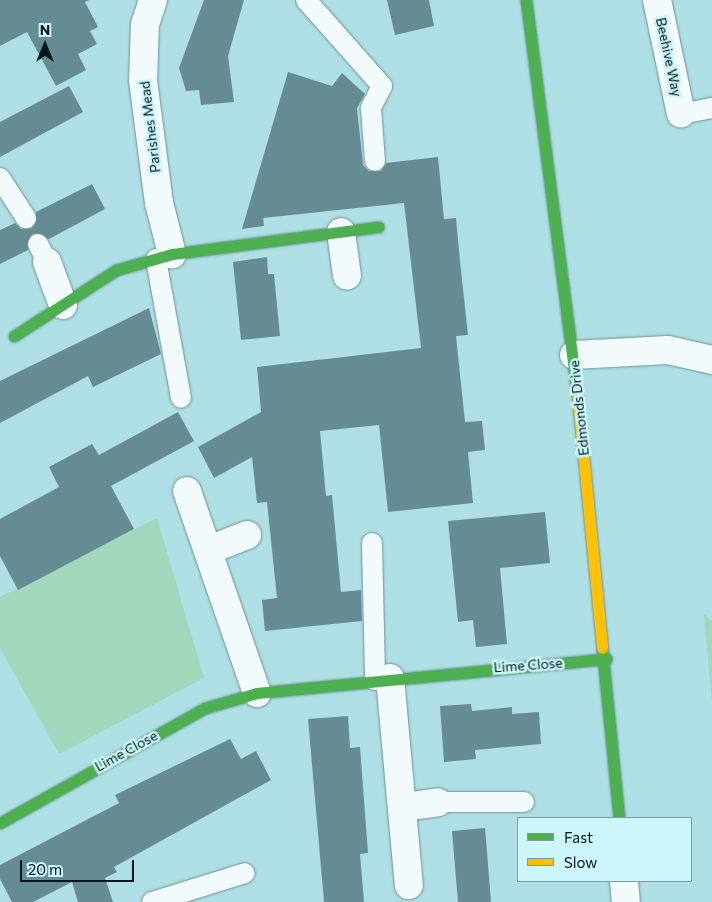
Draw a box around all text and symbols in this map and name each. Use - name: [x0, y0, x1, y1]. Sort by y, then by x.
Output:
- street label: Beehive Way: [652, 16, 686, 98]
- north arrow: [20, 20, 70, 70]
- text: N: [40, 21, 50, 38]
- street label: Parishes Mead: [136, 80, 164, 174]
- street label: Edmonds Drive: [566, 359, 592, 457]
- street label: Lime Close: [493, 654, 563, 676]
- street label: Lime Close: [92, 727, 160, 775]
- legend: [517, 817, 692, 882]
- text: Fast: [564, 828, 593, 846]
- scale bar: [22, 850, 136, 882]
- text: Slow: [564, 853, 597, 871]
- text: 20 m: [28, 860, 62, 878]

